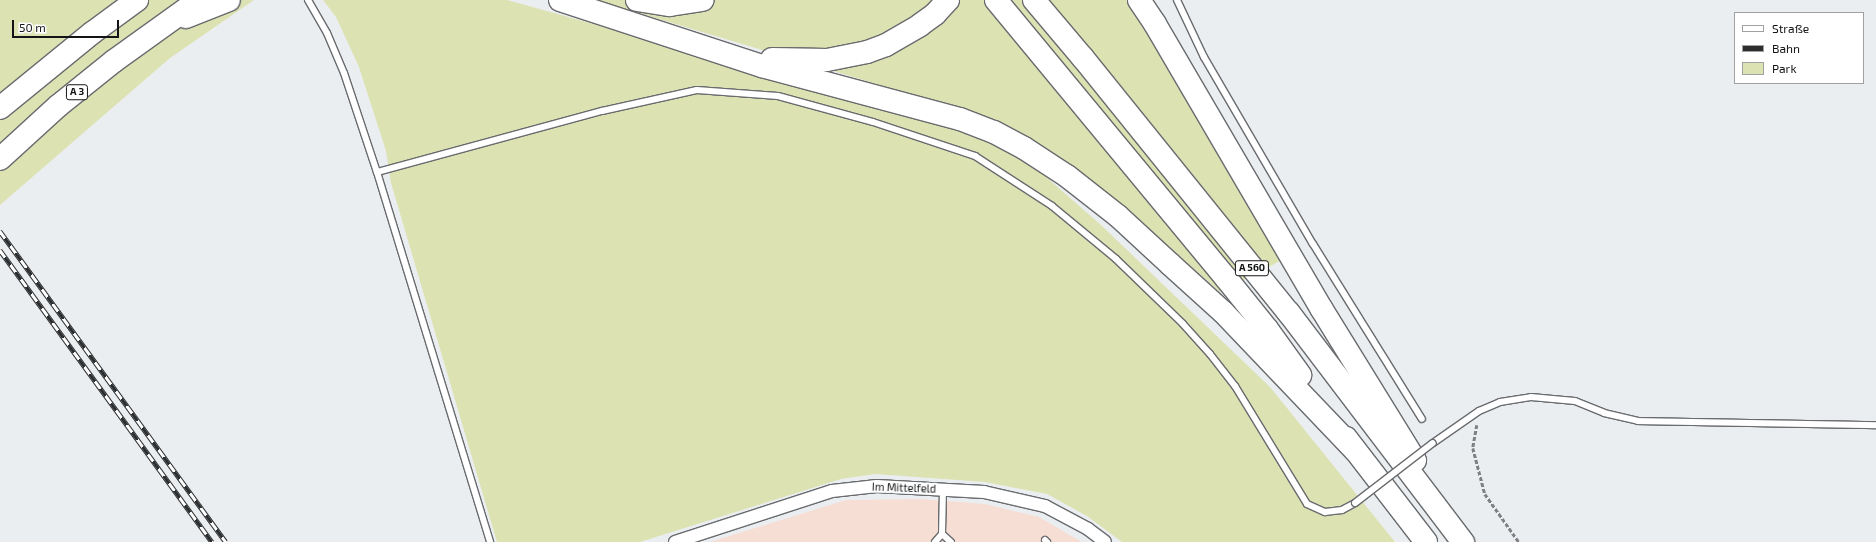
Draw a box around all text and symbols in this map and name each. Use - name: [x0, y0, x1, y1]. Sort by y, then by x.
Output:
- scale bar: [14, 12, 121, 38]
- legend: [1734, 12, 1864, 84]
- text: 50 m: [19, 20, 46, 34]
- text: Straße: [1772, 21, 1809, 35]
- text: Bahn: [1772, 41, 1800, 55]
- text: Park: [1772, 61, 1797, 75]
- road number: A 3: [65, 84, 89, 100]
- road number: A 560: [1234, 260, 1270, 276]
- street label: Im Mittelfeld: [872, 480, 936, 496]

